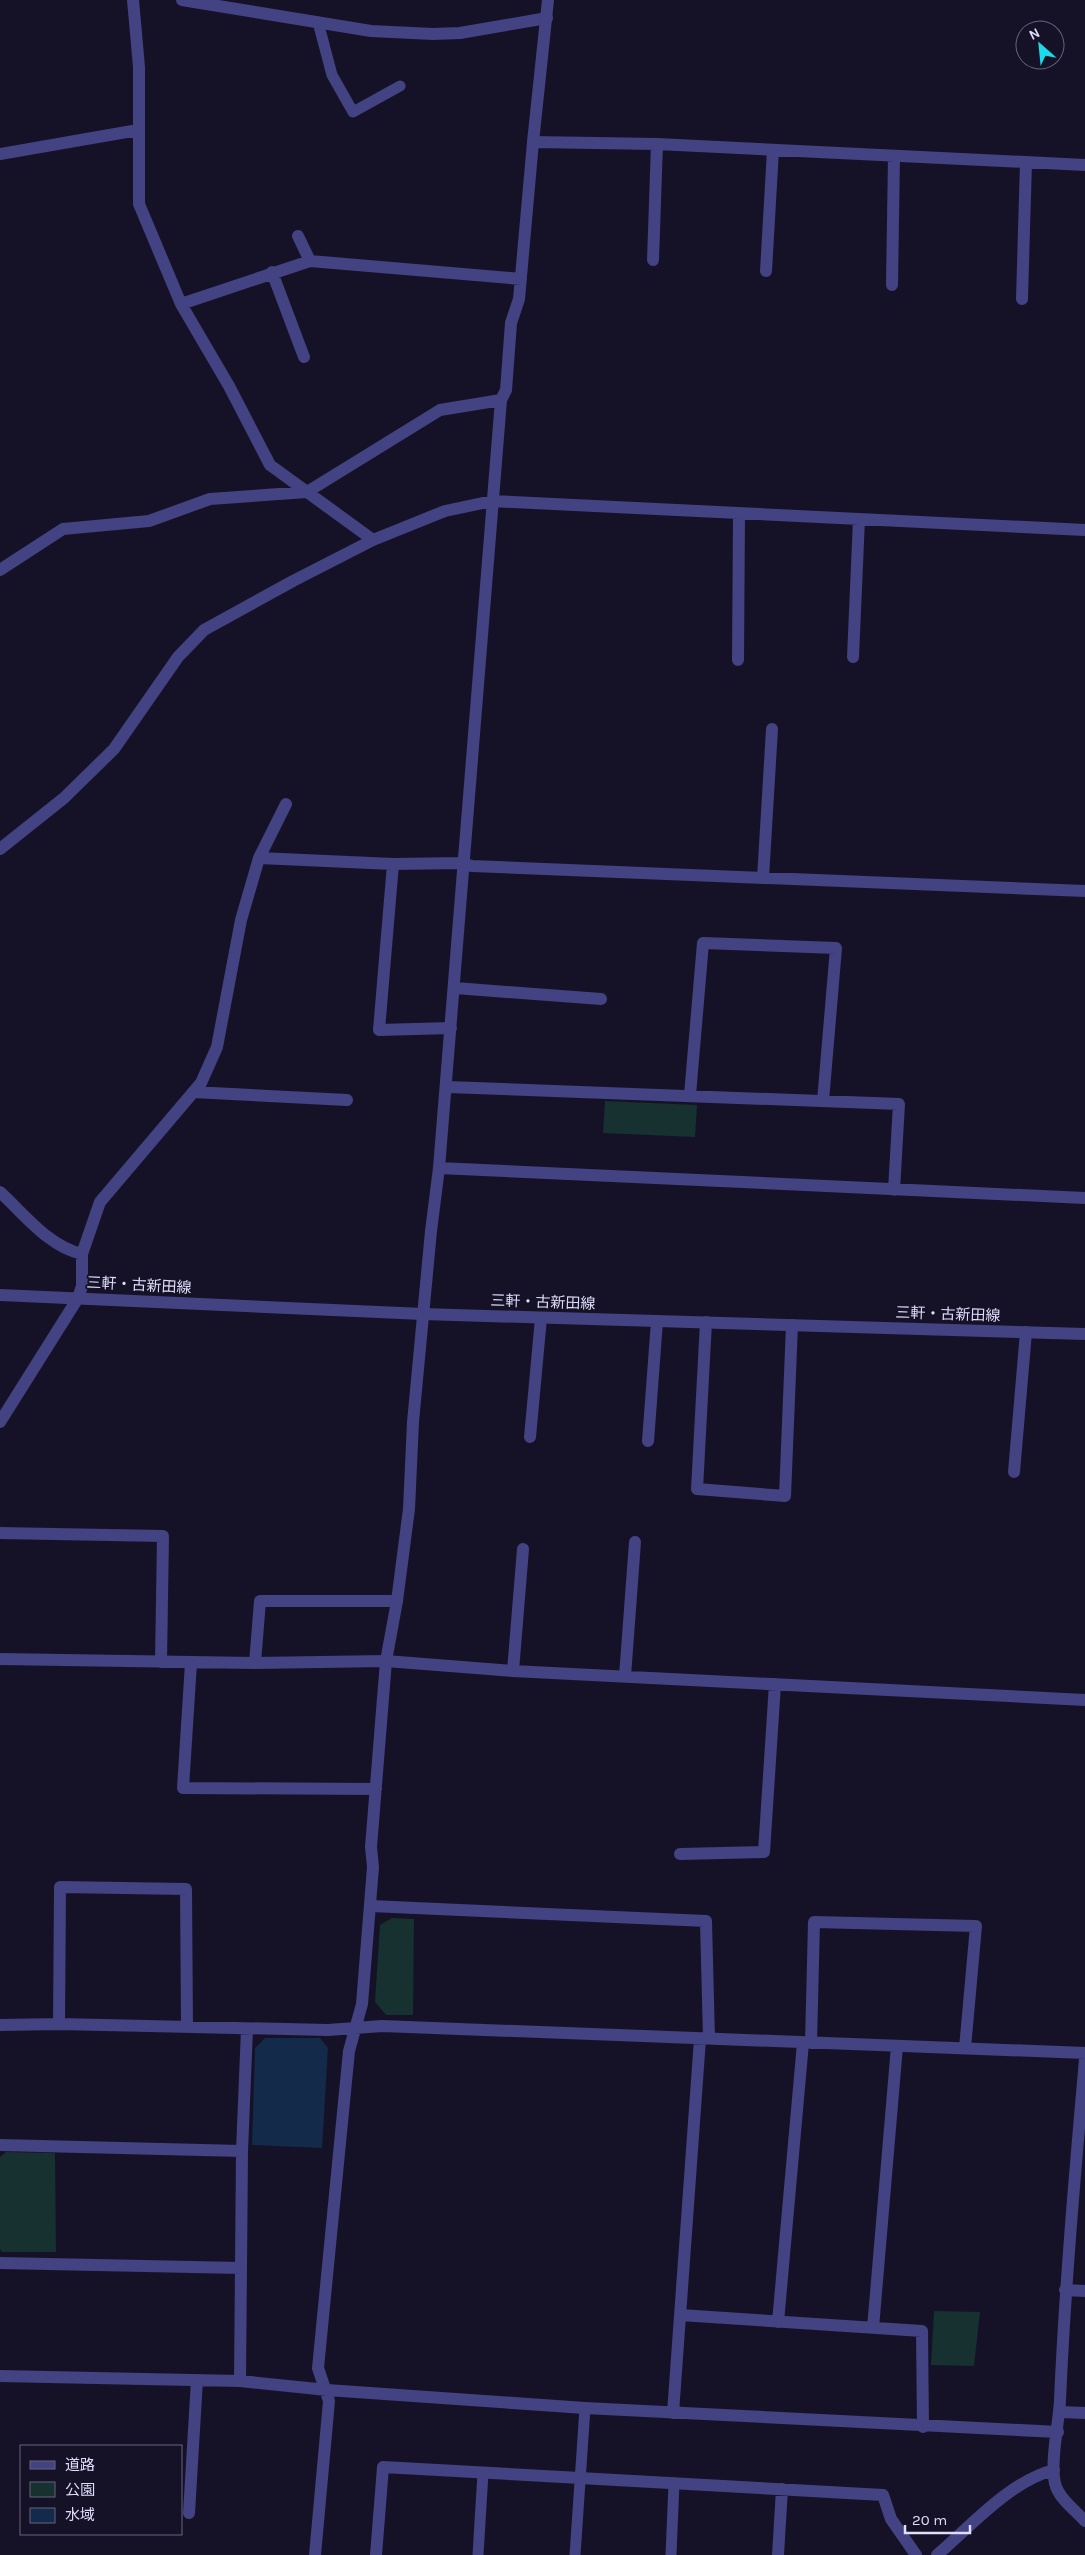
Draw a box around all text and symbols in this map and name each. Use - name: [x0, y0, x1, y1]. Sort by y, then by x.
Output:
- north arrow: [1015, 20, 1065, 70]
- text: N: [1026, 24, 1043, 44]
- street label: 三軒・古新田線: [86, 1273, 192, 1297]
- street label: 三軒・古新田線: [490, 1291, 596, 1313]
- street label: 三軒・古新田線: [895, 1303, 1001, 1325]
- legend: [20, 2445, 182, 2535]
- text: 道路: [65, 2456, 95, 2474]
- text: 公園: [65, 2481, 95, 2499]
- scale bar: [905, 2502, 970, 2534]
- text: 水域: [65, 2506, 95, 2524]
- text: 20 m: [912, 2511, 947, 2529]

